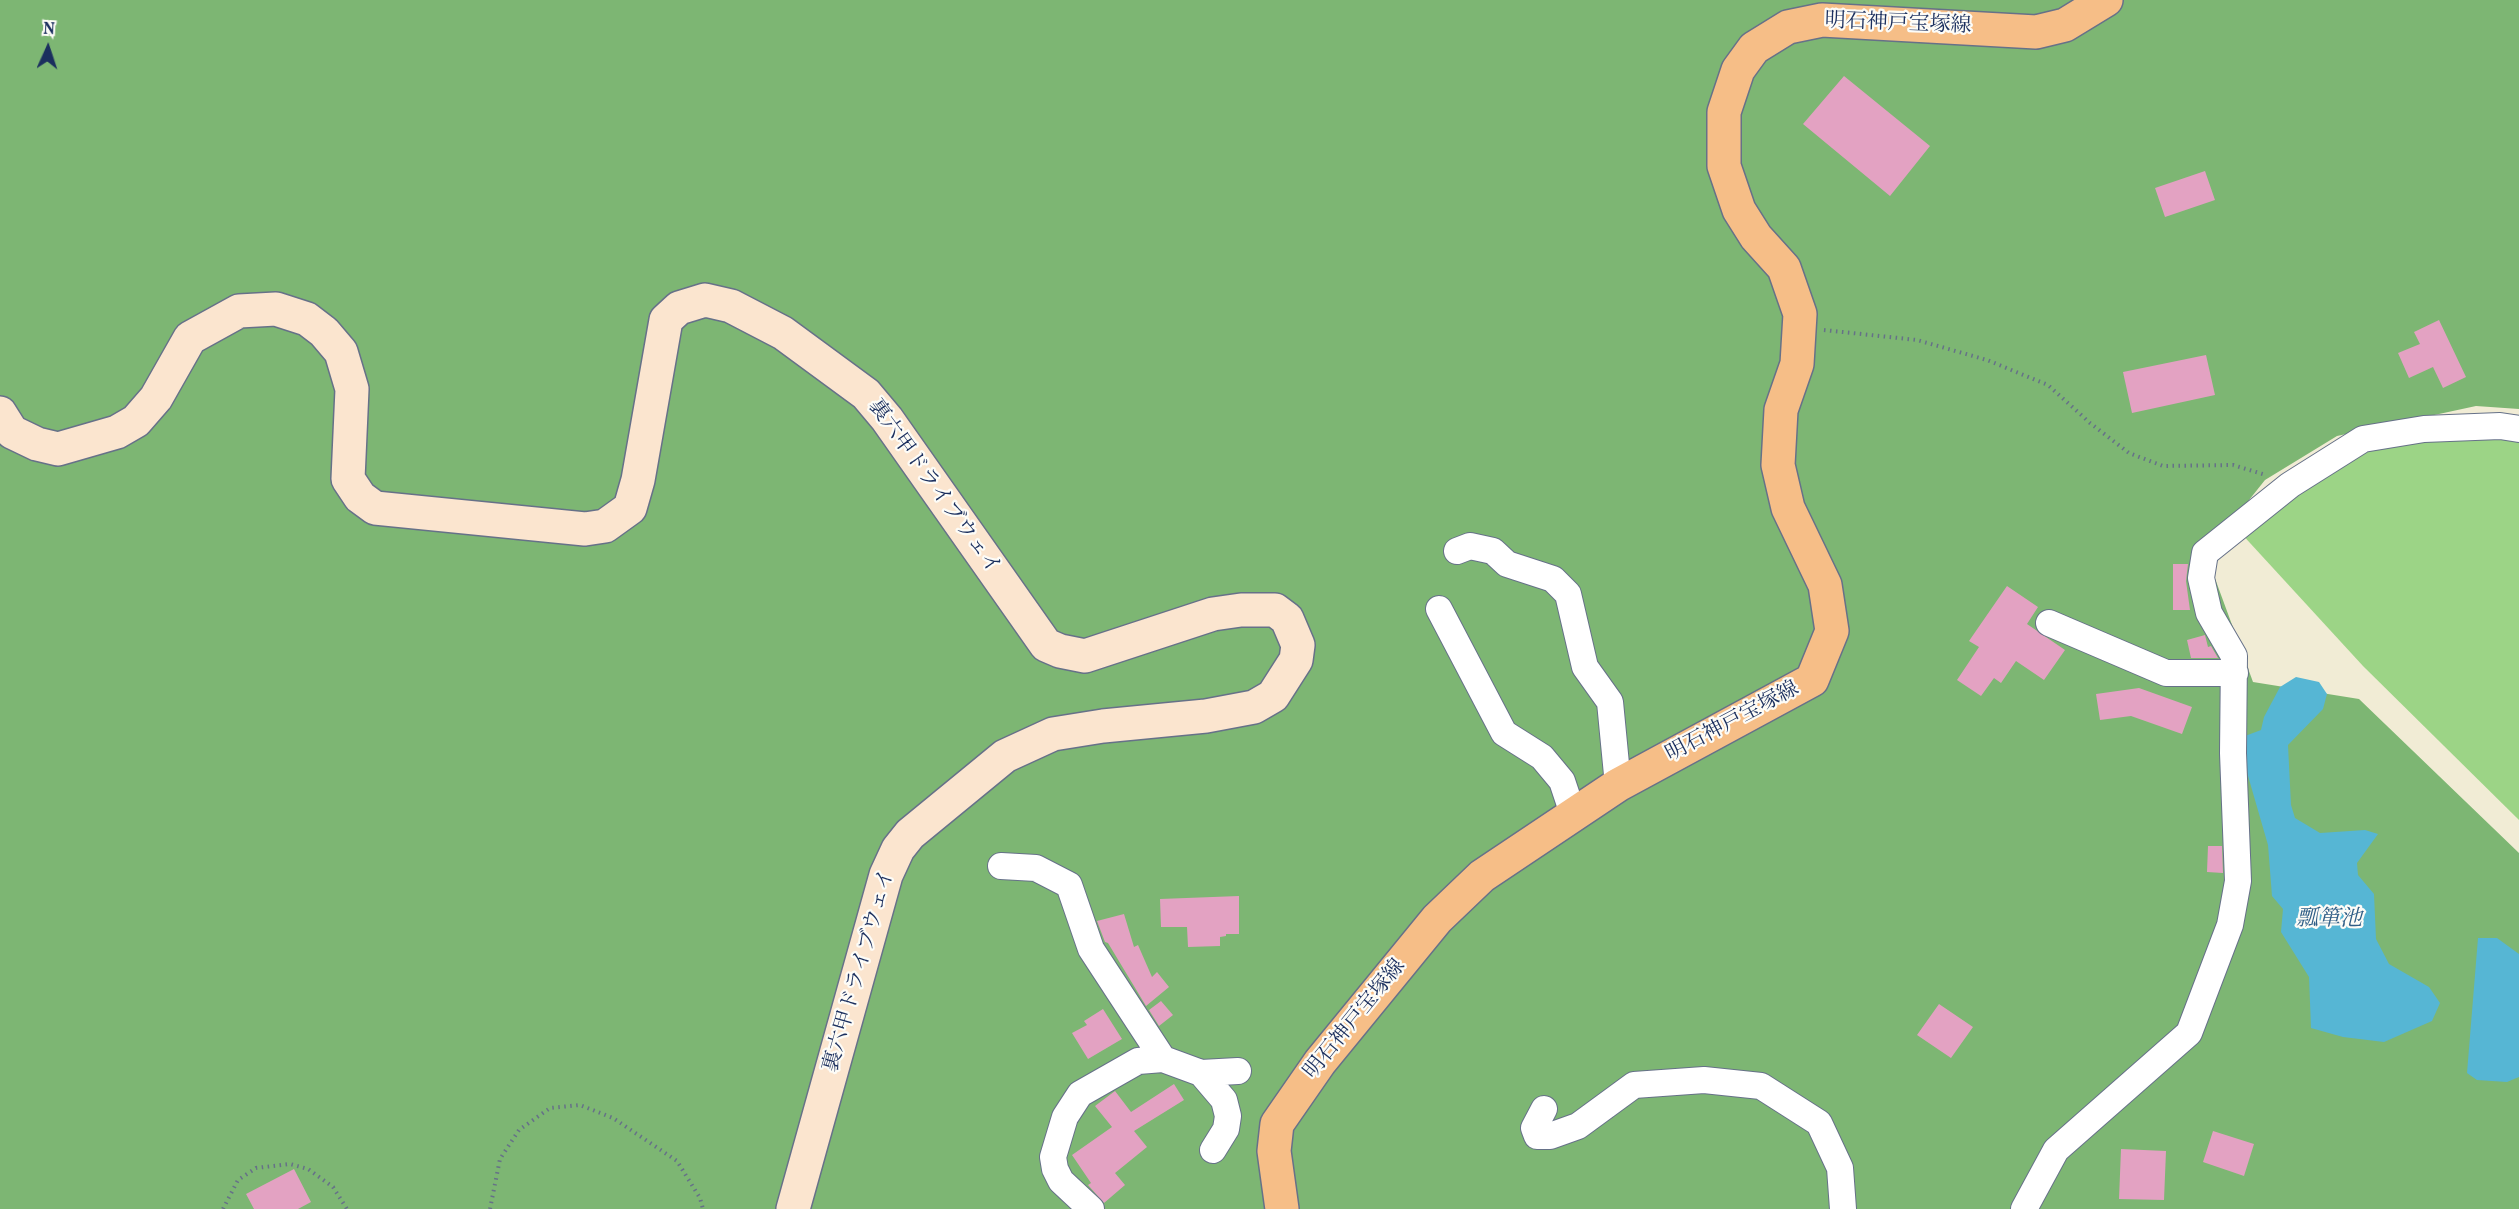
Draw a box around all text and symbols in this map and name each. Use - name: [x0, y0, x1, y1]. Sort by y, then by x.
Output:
- street label: 明石神戸宝塚線: [1824, 10, 1972, 40]
- north arrow: [18, 18, 78, 78]
- text: N: [43, 19, 55, 41]
- street label: 裏六甲ドライブウェイ: [861, 396, 1005, 580]
- street label: 明石神戸宝塚線: [1662, 677, 1804, 769]
- street label: 裏六甲ドライブウェイ: [820, 867, 902, 1075]
- water label: 瓢箪池: [2296, 908, 2362, 934]
- street label: 明石神戸宝塚線: [1300, 955, 1412, 1085]

